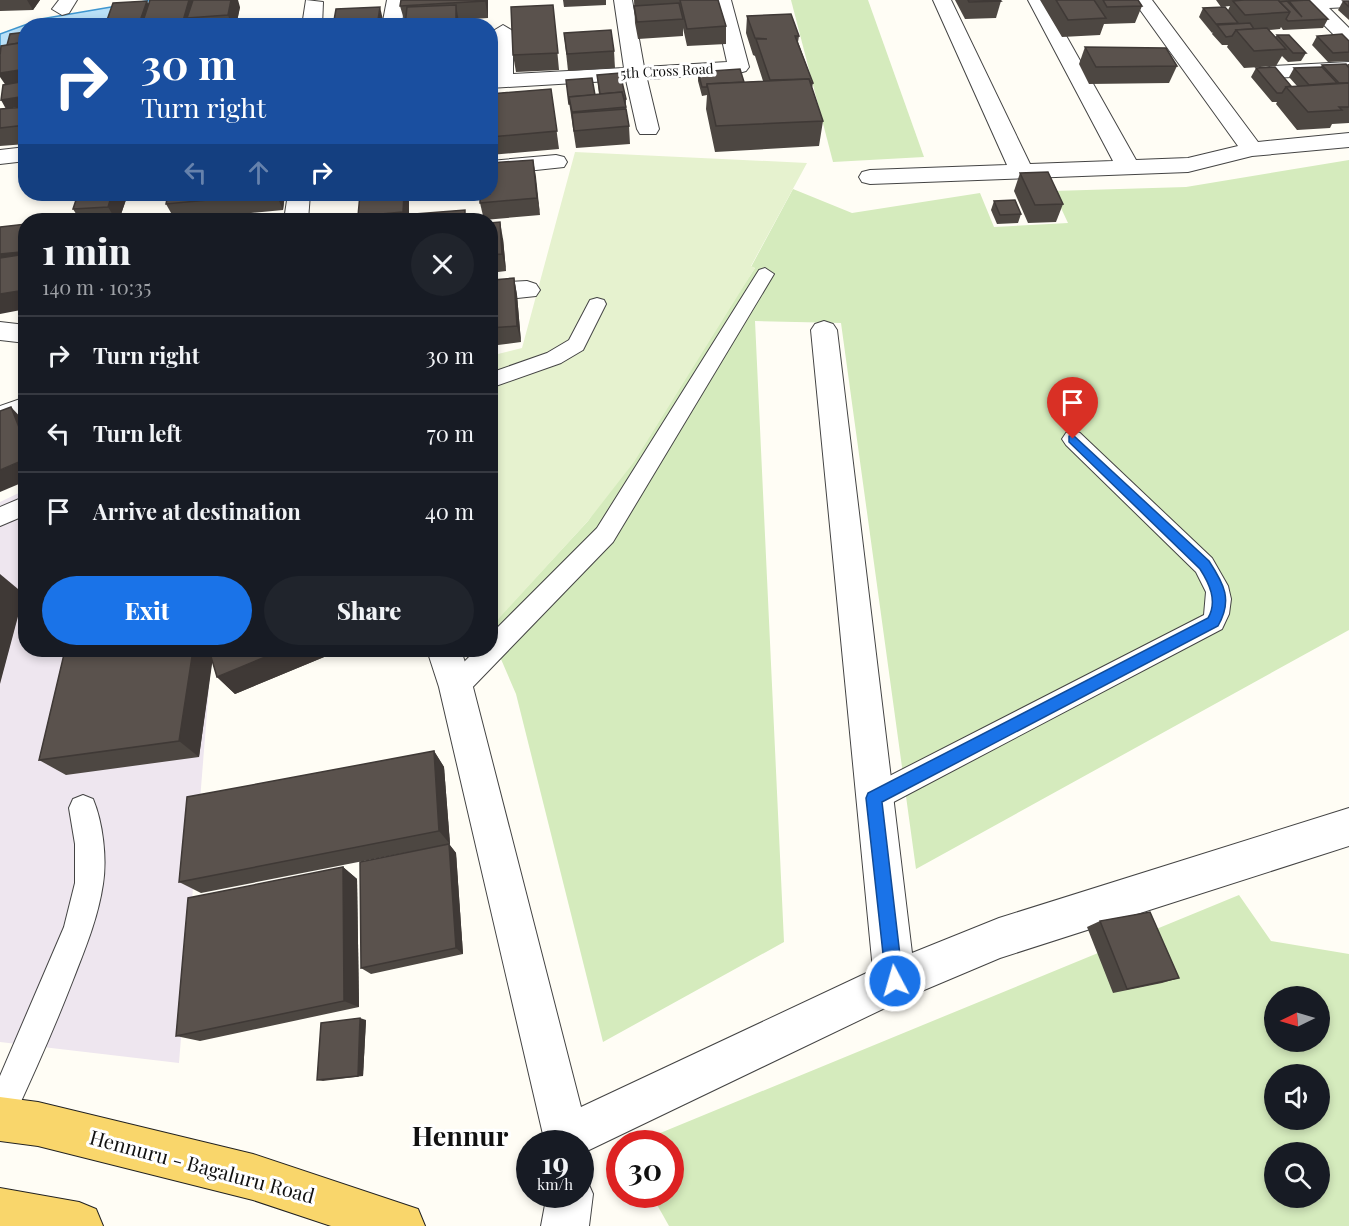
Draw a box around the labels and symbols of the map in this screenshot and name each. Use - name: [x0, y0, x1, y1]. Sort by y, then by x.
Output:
- street label: 5th Cross Road: [620, 59, 714, 82]
- pin: [1047, 377, 1098, 439]
- position arrow: [863, 949, 927, 1013]
- north arrow: [1264, 986, 1330, 1052]
- district label: Hennur: [412, 1117, 509, 1153]
- street label: Hennuru - Bagaluru Road: [87, 1122, 318, 1209]
- speed limit sign: 30: [606, 1130, 684, 1208]

